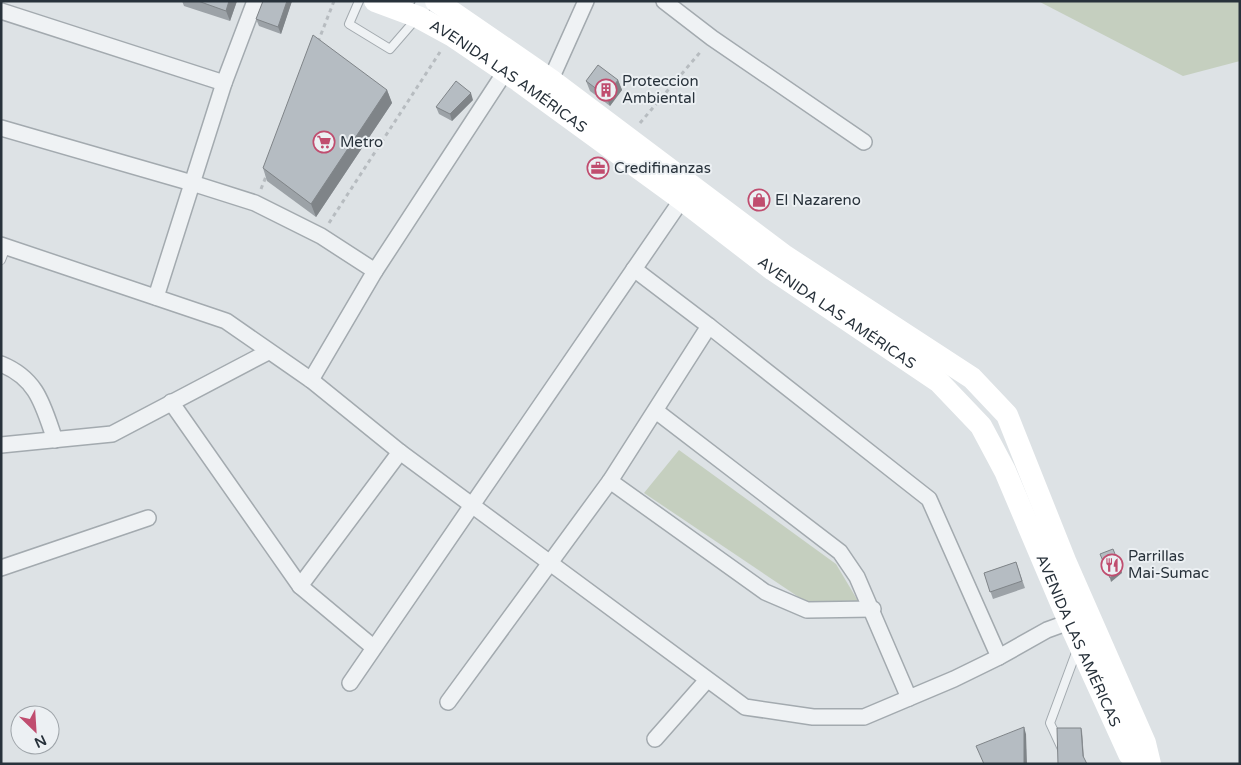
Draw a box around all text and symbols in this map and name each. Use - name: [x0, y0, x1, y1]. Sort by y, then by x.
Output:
- street label: AVENIDA LAS AMÉRICAS: [427, 16, 590, 136]
- place label: Proteccion Ambiental: [622, 72, 699, 107]
- building icon: Proteccion Ambiental: [594, 78, 618, 102]
- supermarket icon: Metro: [312, 130, 336, 154]
- place label: Metro: [340, 133, 383, 151]
- office icon: Credifinanzas: [586, 156, 610, 180]
- place label: Credifinanzas: [614, 159, 711, 177]
- shop icon: El Nazareno: [747, 188, 771, 212]
- place label: El Nazareno: [775, 191, 861, 209]
- street label: AVENIDA LAS AMÉRICAS: [754, 253, 919, 373]
- place label: Parrillas Mai-Sumac: [1128, 547, 1209, 582]
- street label: AVENIDA LAS AMÉRICAS: [1032, 552, 1124, 730]
- restaurant icon: Parrillas Mai-Sumac: [1100, 553, 1124, 577]
- north arrow: [10, 705, 60, 755]
- text: N: [32, 731, 49, 751]

